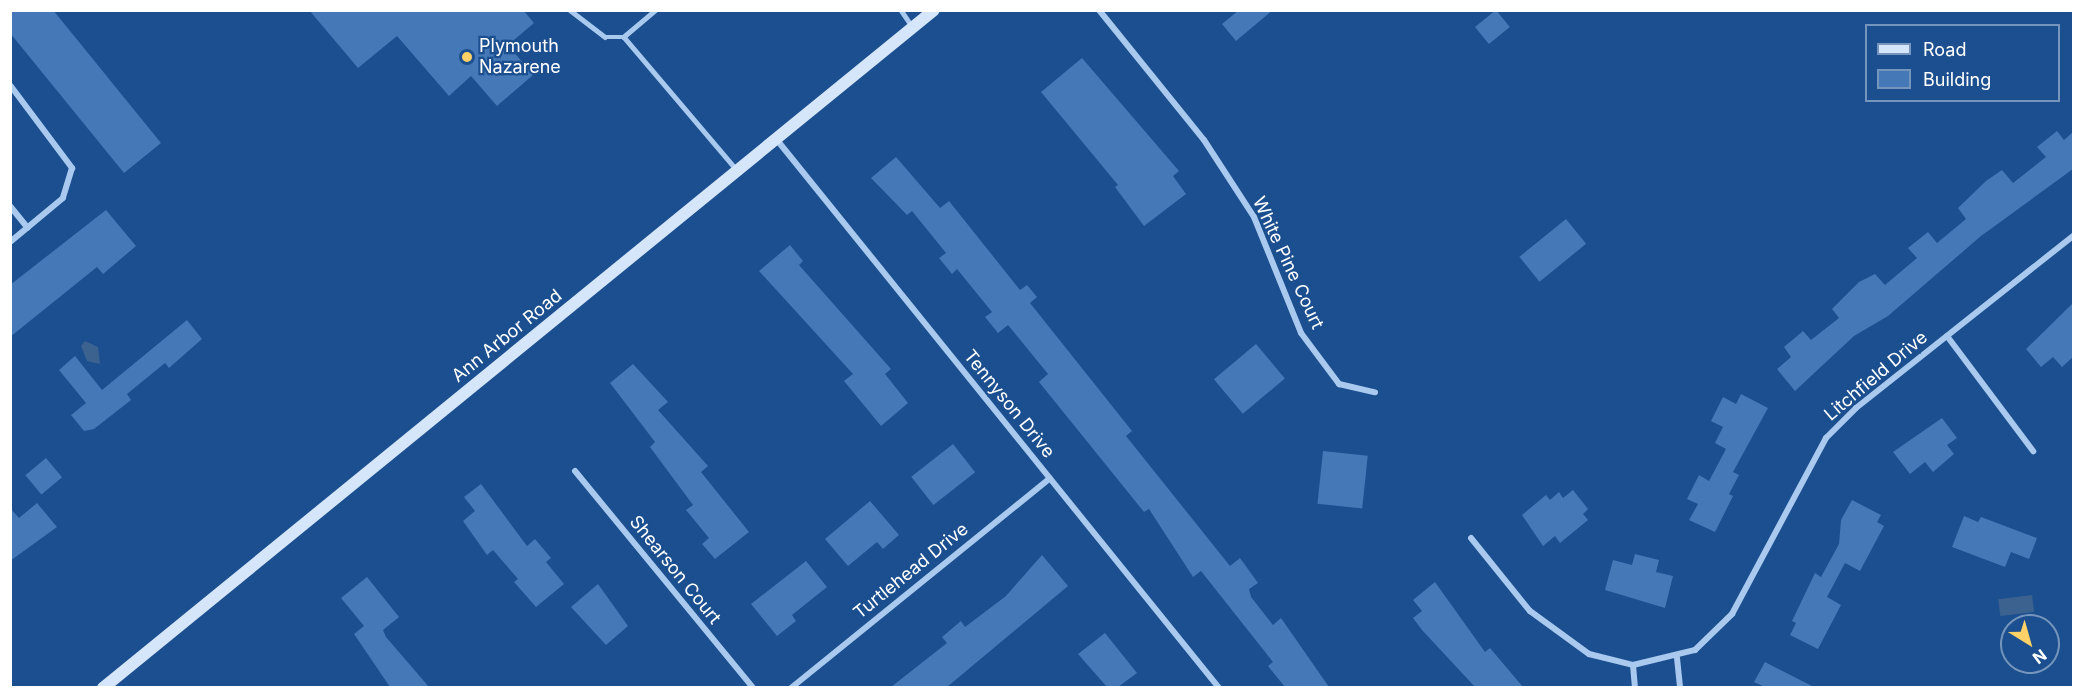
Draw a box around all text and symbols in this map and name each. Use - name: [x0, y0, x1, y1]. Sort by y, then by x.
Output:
- legend: [1865, 24, 2060, 102]
- place label: Plymouth Nazarene: [479, 36, 561, 78]
- text: Road: [1923, 39, 1966, 60]
- marker: Plymouth Nazarene: [460, 50, 474, 64]
- text: Building: [1923, 69, 1991, 90]
- street label: White Pine Court: [1248, 193, 1328, 333]
- street label: Ann Arbor Road: [448, 285, 566, 387]
- street label: Litchfield Drive: [1820, 327, 1932, 425]
- street label: Tennyson Drive: [959, 346, 1059, 462]
- street label: Shearson Court: [625, 511, 725, 629]
- street label: Turtlehead Drive: [849, 518, 973, 624]
- north arrow: [2000, 614, 2060, 674]
- text: N: [2029, 645, 2051, 668]

